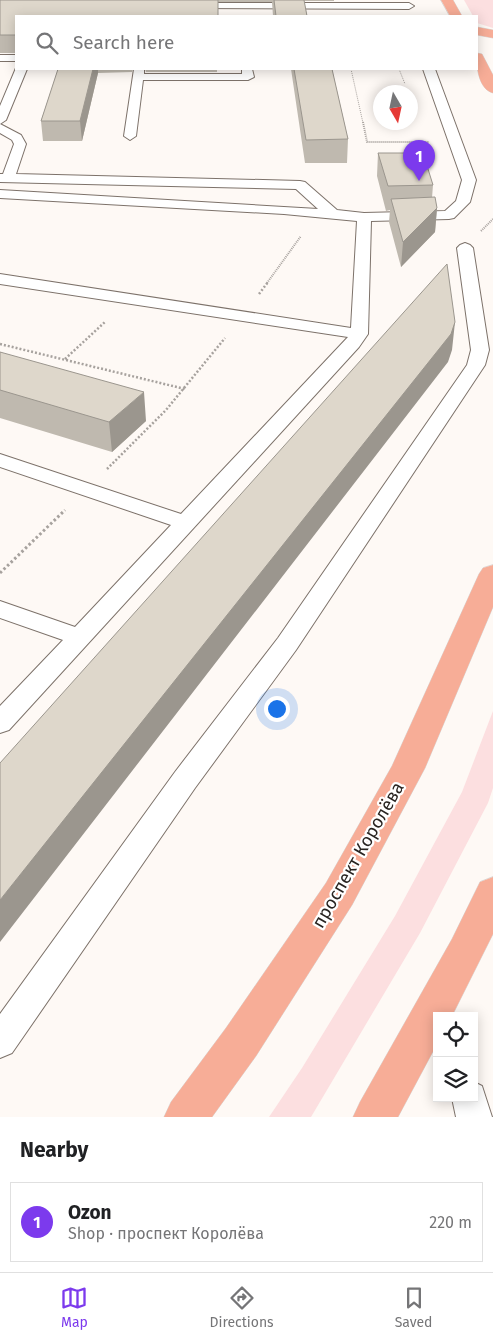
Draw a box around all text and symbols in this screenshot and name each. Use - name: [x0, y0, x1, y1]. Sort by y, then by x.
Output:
- search box: [15, 15, 478, 70]
- icon: search: [33, 29, 61, 57]
- text: Search here: [73, 31, 174, 54]
- north arrow: [373, 85, 418, 130]
- pin: 1: [403, 140, 435, 181]
- your location: [264, 696, 290, 722]
- street label: проспект Королёва: [307, 778, 409, 932]
- map controls: [433, 1012, 478, 1102]
- button: locate: [433, 1012, 478, 1057]
- button: layers: [433, 1057, 478, 1102]
- text: Nearby: [20, 1137, 88, 1163]
- text: Ozon: [68, 1201, 112, 1224]
- text: 1: [33, 1213, 41, 1232]
- text: 220 m: [429, 1213, 472, 1232]
- text: Shop · проспект Королёва: [68, 1224, 264, 1243]
- tab: Map: [60, 1284, 88, 1331]
- tab: Directions: [209, 1284, 274, 1331]
- tab: Saved: [395, 1284, 433, 1331]

